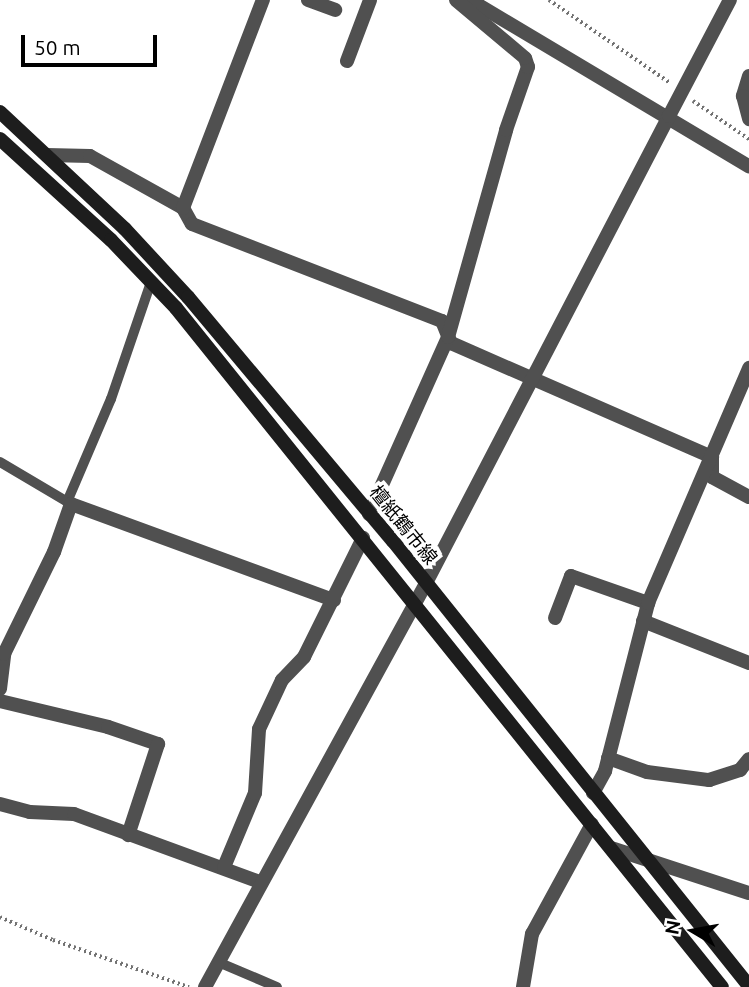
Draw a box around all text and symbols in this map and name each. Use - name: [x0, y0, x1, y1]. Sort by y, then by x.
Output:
- scale bar: [24, 21, 161, 65]
- text: 50 m: [34, 35, 81, 59]
- street label: 檀紙鶴市線: [364, 481, 442, 569]
- north arrow: [658, 896, 728, 966]
- text: N: [660, 918, 684, 936]

